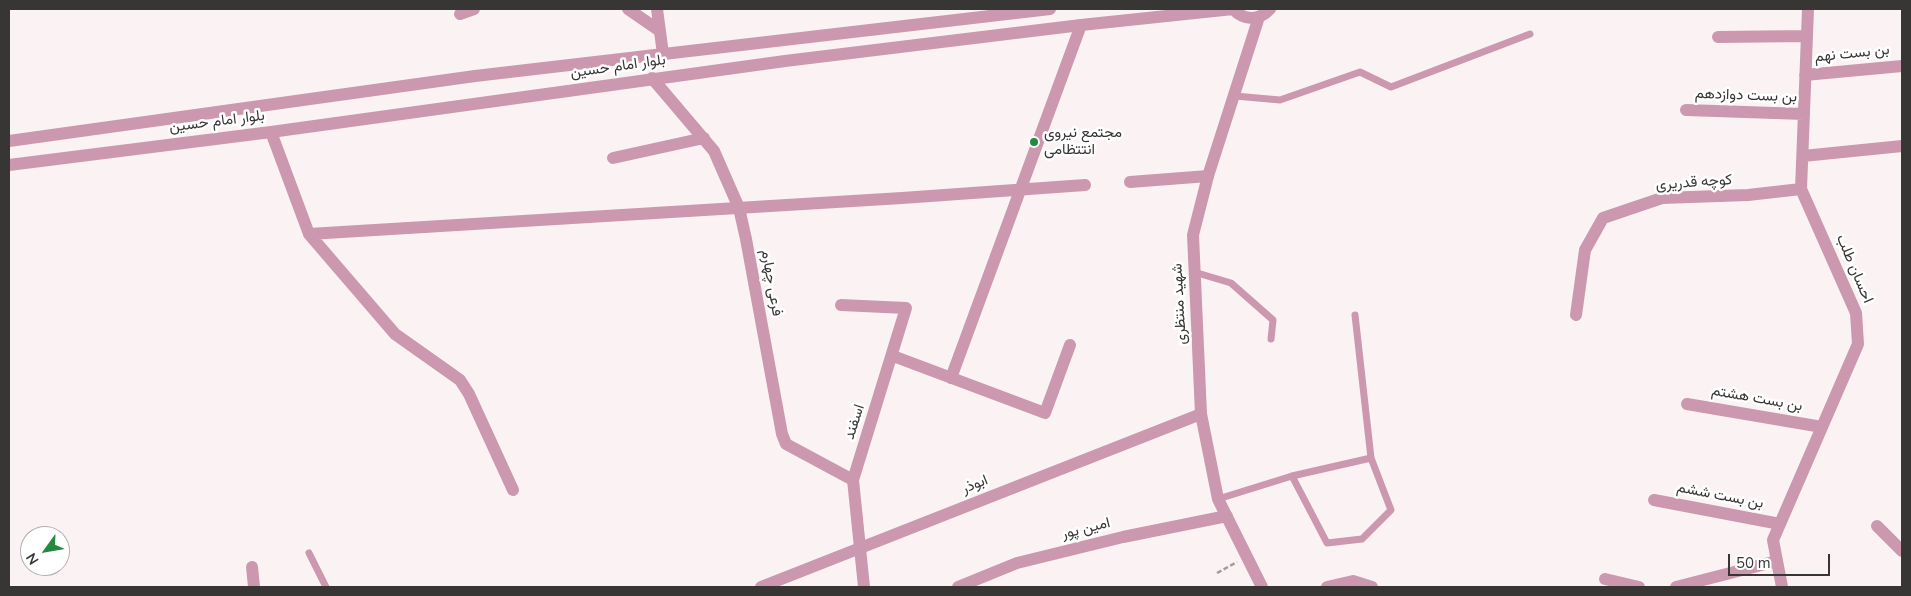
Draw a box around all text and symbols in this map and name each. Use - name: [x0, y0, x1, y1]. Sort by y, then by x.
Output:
- street label: بن بست نهم: [1814, 41, 1890, 67]
- street label: بلوار امام حسین: [569, 51, 667, 83]
- street label: بن بست دوازدهم: [1695, 85, 1797, 107]
- street label: بلوار امام حسین: [168, 107, 266, 137]
- place label: مجتمع نیروی انتتظامی: [1044, 124, 1122, 159]
- marker: مجتمع نیروی انتتظامی: [1028, 136, 1040, 148]
- street label: کوچه قدریری: [1655, 171, 1733, 195]
- street label: احسان طلب: [1832, 232, 1876, 306]
- street label: فرعی چهارم: [756, 248, 786, 318]
- street label: شهید منتظری: [1169, 263, 1191, 345]
- street label: بن بست هشتم: [1710, 382, 1804, 416]
- street label: اسفند: [841, 402, 869, 442]
- street label: ابوذر: [959, 472, 991, 498]
- street label: بن بست ششم: [1675, 479, 1765, 513]
- street label: امین پور: [1060, 514, 1112, 544]
- north arrow: [20, 526, 70, 576]
- scale bar: [1731, 544, 1834, 576]
- text: N: [22, 549, 44, 568]
- text: 50 m: [1736, 553, 1771, 573]

